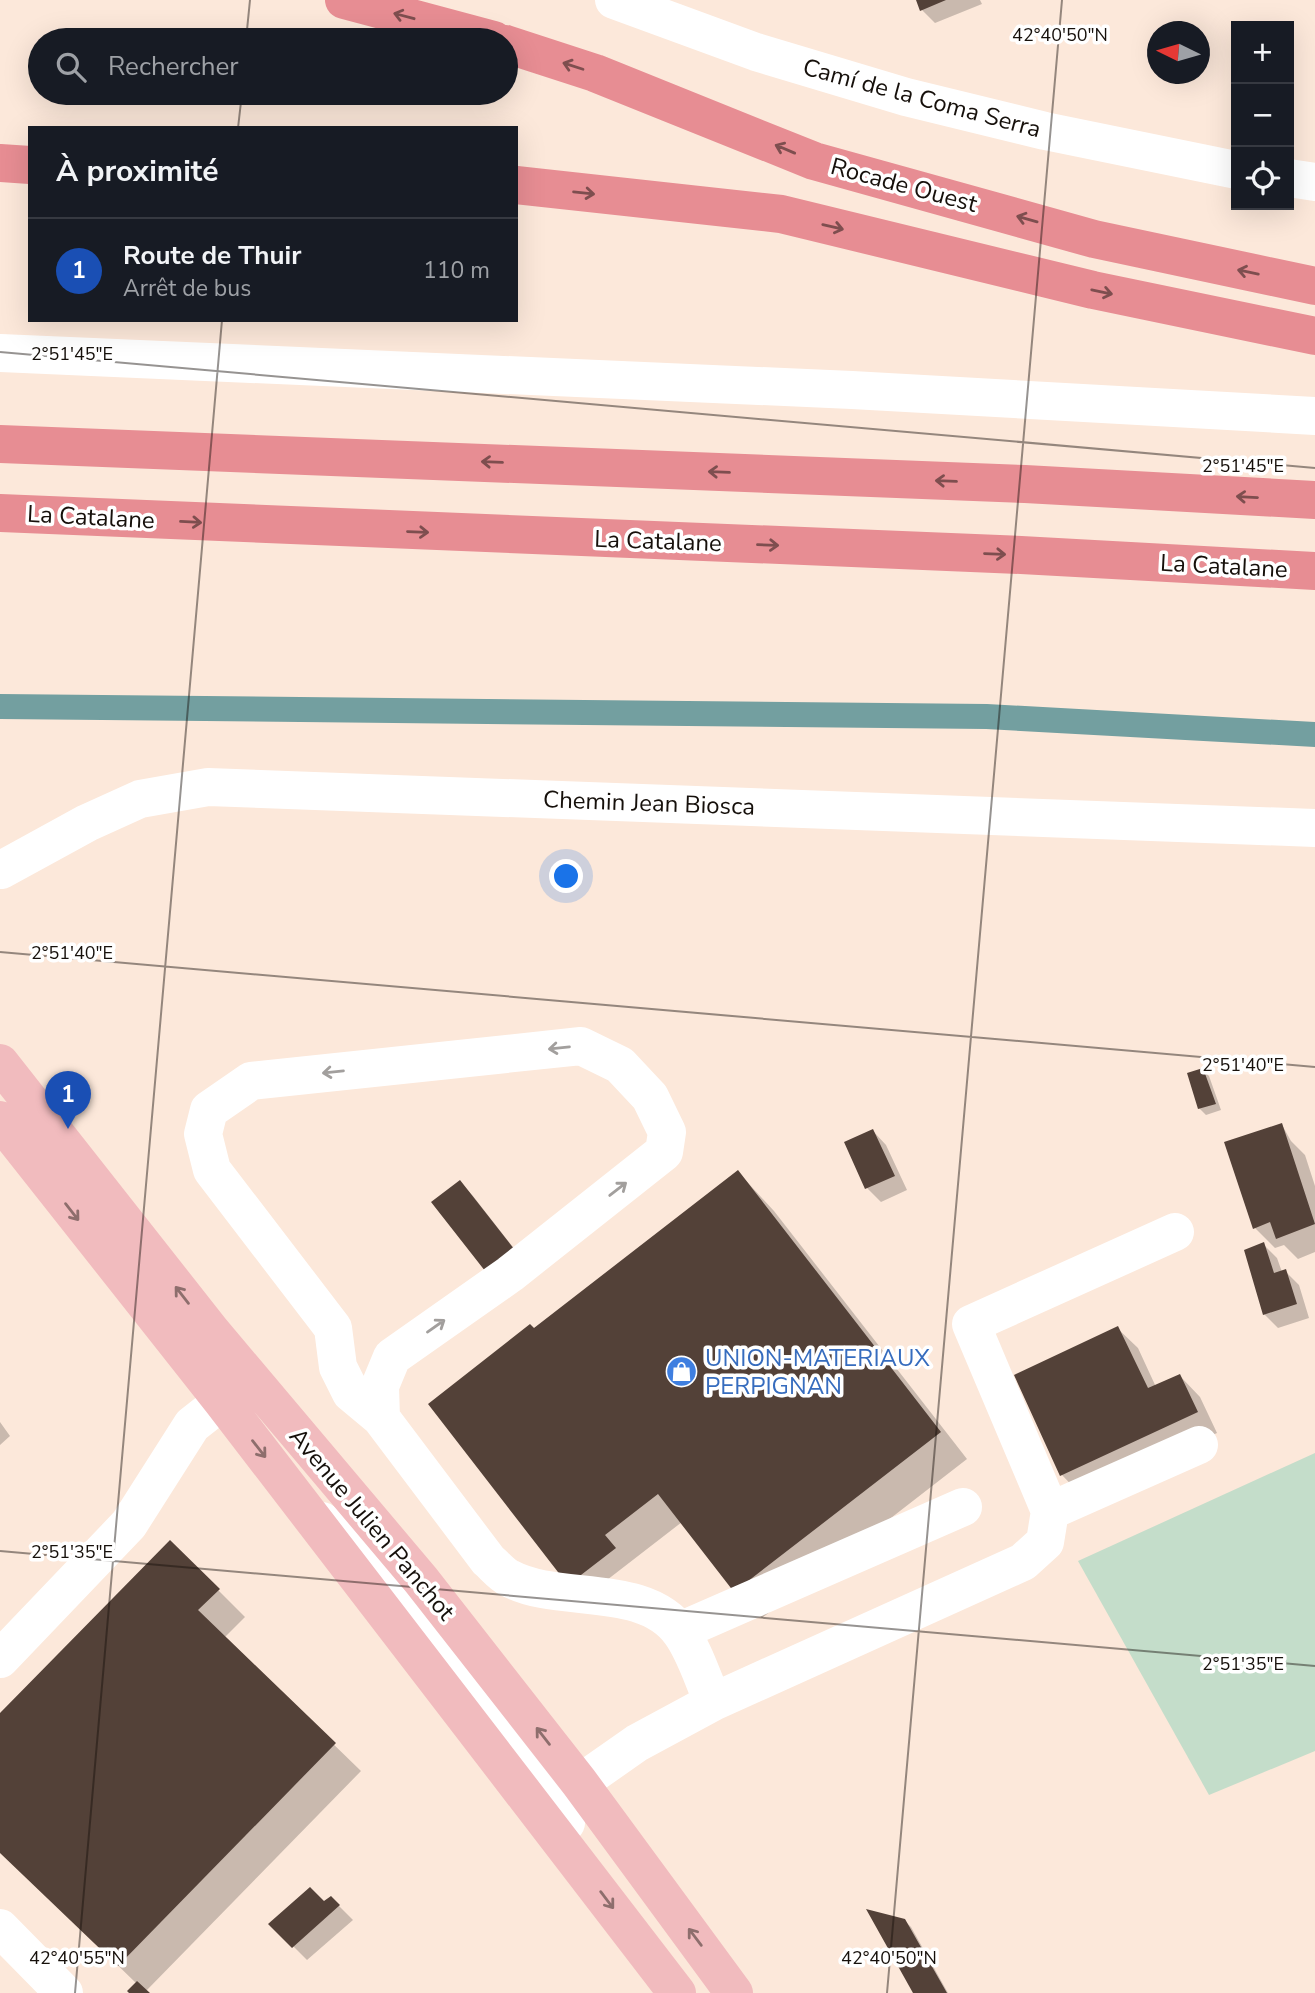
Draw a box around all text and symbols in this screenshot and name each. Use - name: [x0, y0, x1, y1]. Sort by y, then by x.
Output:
- one-way arrow: [393, 9, 416, 22]
- north arrow: [1147, 21, 1210, 84]
- map controls: [1231, 21, 1294, 210]
- button: +: [1231, 21, 1294, 84]
- text: 42°40'50"N: [1012, 23, 1108, 47]
- search box: [28, 28, 518, 105]
- icon: search: [52, 48, 90, 86]
- text: Rechercher: [108, 49, 239, 84]
- street label: Camí de la Coma Serra: [799, 51, 1045, 145]
- one-way arrow: [563, 59, 585, 71]
- button: −: [1231, 84, 1294, 147]
- one-way arrow: [775, 142, 797, 155]
- button: locate: [1231, 147, 1294, 210]
- street label: Rocade Ouest: [827, 150, 981, 220]
- text: À proximité: [56, 151, 218, 192]
- one-way arrow: [572, 186, 595, 199]
- one-way arrow: [1016, 212, 1038, 225]
- one-way arrow: [822, 221, 844, 234]
- text: Route de Thuir: [123, 238, 301, 273]
- text: 1: [72, 255, 86, 286]
- text: 110 m: [423, 255, 490, 286]
- one-way arrow: [1237, 264, 1260, 278]
- text: Arrêt de bus: [123, 273, 251, 304]
- one-way arrow: [1090, 285, 1113, 299]
- text: 2°51'45"E: [31, 342, 113, 366]
- text: 2°51'45"E: [1202, 454, 1284, 478]
- one-way arrow: [480, 456, 503, 469]
- one-way arrow: [708, 465, 731, 478]
- one-way arrow: [935, 475, 958, 488]
- one-way arrow: [1236, 490, 1259, 503]
- street label: La Catalane: [26, 498, 156, 536]
- one-way arrow: [179, 516, 202, 529]
- street label: La Catalane: [594, 523, 722, 559]
- one-way arrow: [406, 525, 429, 538]
- one-way arrow: [756, 539, 779, 552]
- one-way arrow: [983, 547, 1006, 560]
- street label: La Catalane: [1159, 547, 1289, 585]
- street label: Chemin Jean Biosca: [543, 783, 755, 823]
- your location: [549, 859, 583, 893]
- text: 2°51'40"E: [31, 941, 113, 965]
- one-way arrow: [548, 1042, 571, 1055]
- text: 2°51'40"E: [1202, 1053, 1284, 1077]
- one-way arrow: [322, 1066, 345, 1079]
- pin: 1: [45, 1071, 91, 1129]
- one-way arrow: [608, 1181, 626, 1197]
- one-way arrow: [64, 1203, 80, 1221]
- one-way arrow: [174, 1286, 189, 1304]
- one-way arrow: [426, 1319, 445, 1333]
- place label: UNION-MATERIAUX PERPIGNAN: [705, 1342, 930, 1402]
- shop icon: UNION-MATERIAUX PERPIGNAN: [665, 1355, 699, 1389]
- street label: Avenue Julien Panchot: [282, 1421, 462, 1627]
- one-way arrow: [251, 1439, 266, 1457]
- text: 2°51'35"E: [31, 1540, 113, 1564]
- text: 2°51'35"E: [1202, 1652, 1284, 1676]
- one-way arrow: [536, 1727, 551, 1745]
- one-way arrow: [599, 1891, 614, 1910]
- one-way arrow: [687, 1928, 702, 1947]
- text: 42°40'55"N: [29, 1946, 125, 1970]
- text: 42°40'50"N: [841, 1946, 937, 1970]

